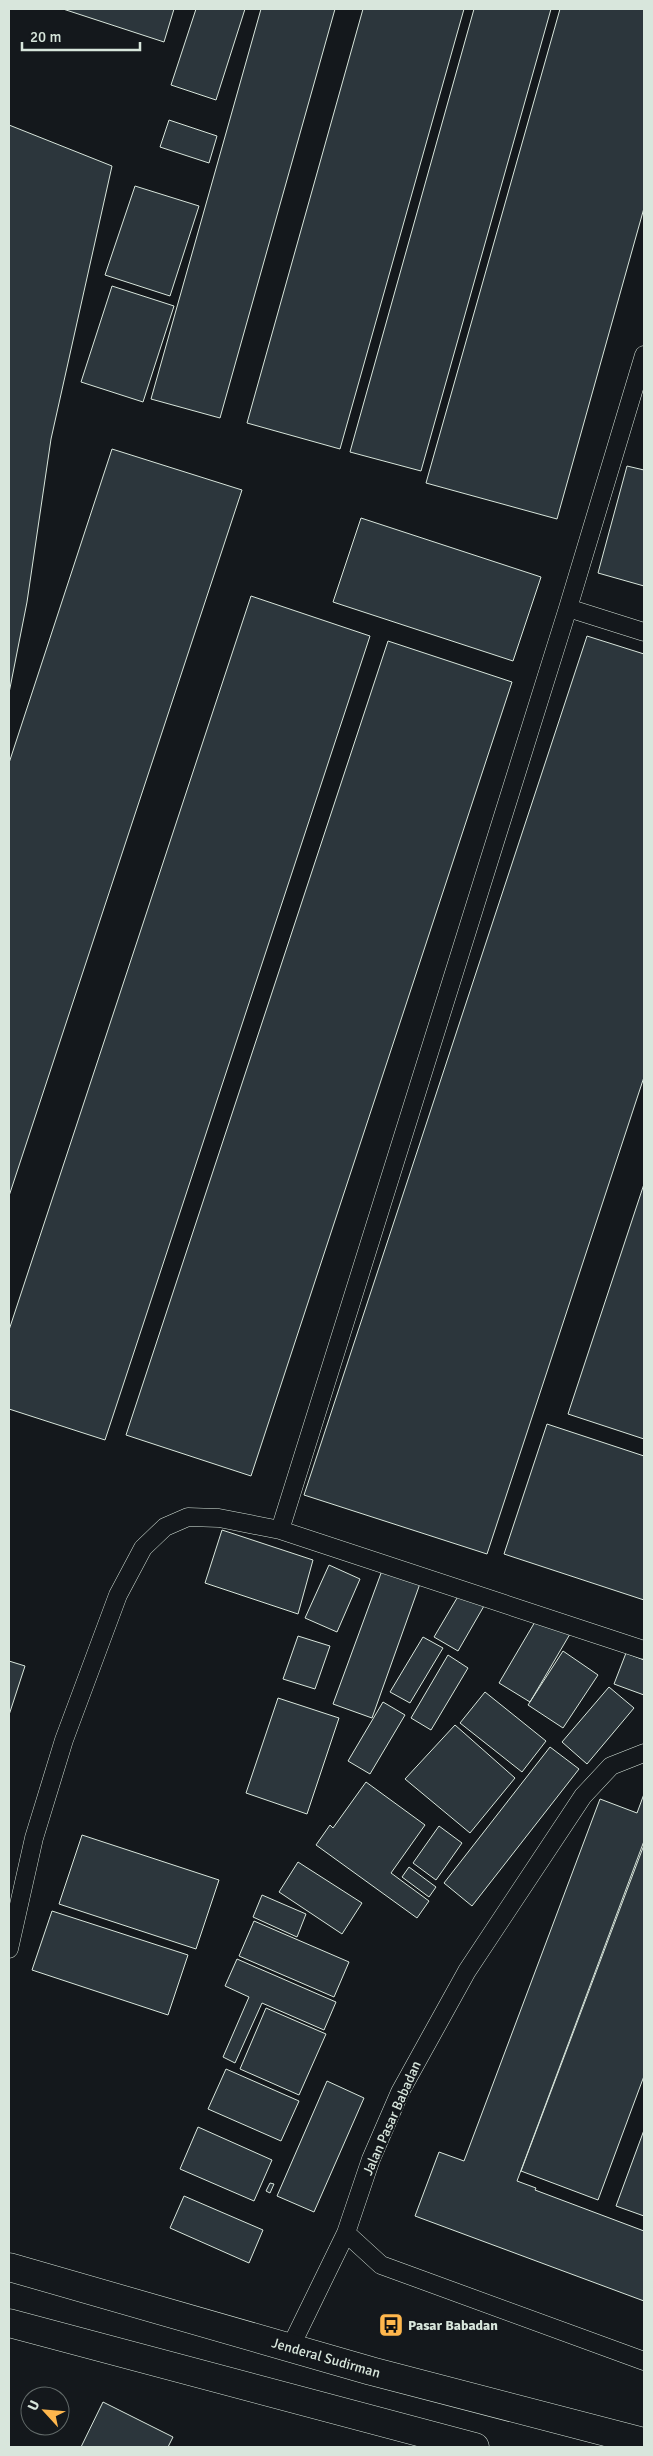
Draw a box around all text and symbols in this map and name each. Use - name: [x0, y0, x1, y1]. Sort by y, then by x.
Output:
- scale bar: [22, 20, 140, 52]
- text: 20 m: [30, 28, 61, 46]
- street label: Jalan Pasar Babadan: [359, 2058, 425, 2178]
- bus stop icon: Pasar Babadan: [378, 2312, 404, 2338]
- place label: Pasar Babadan: [408, 2317, 498, 2334]
- street label: Jenderal Sudirman: [270, 2334, 382, 2382]
- north arrow: [20, 2386, 70, 2436]
- text: U: [24, 2398, 43, 2413]

